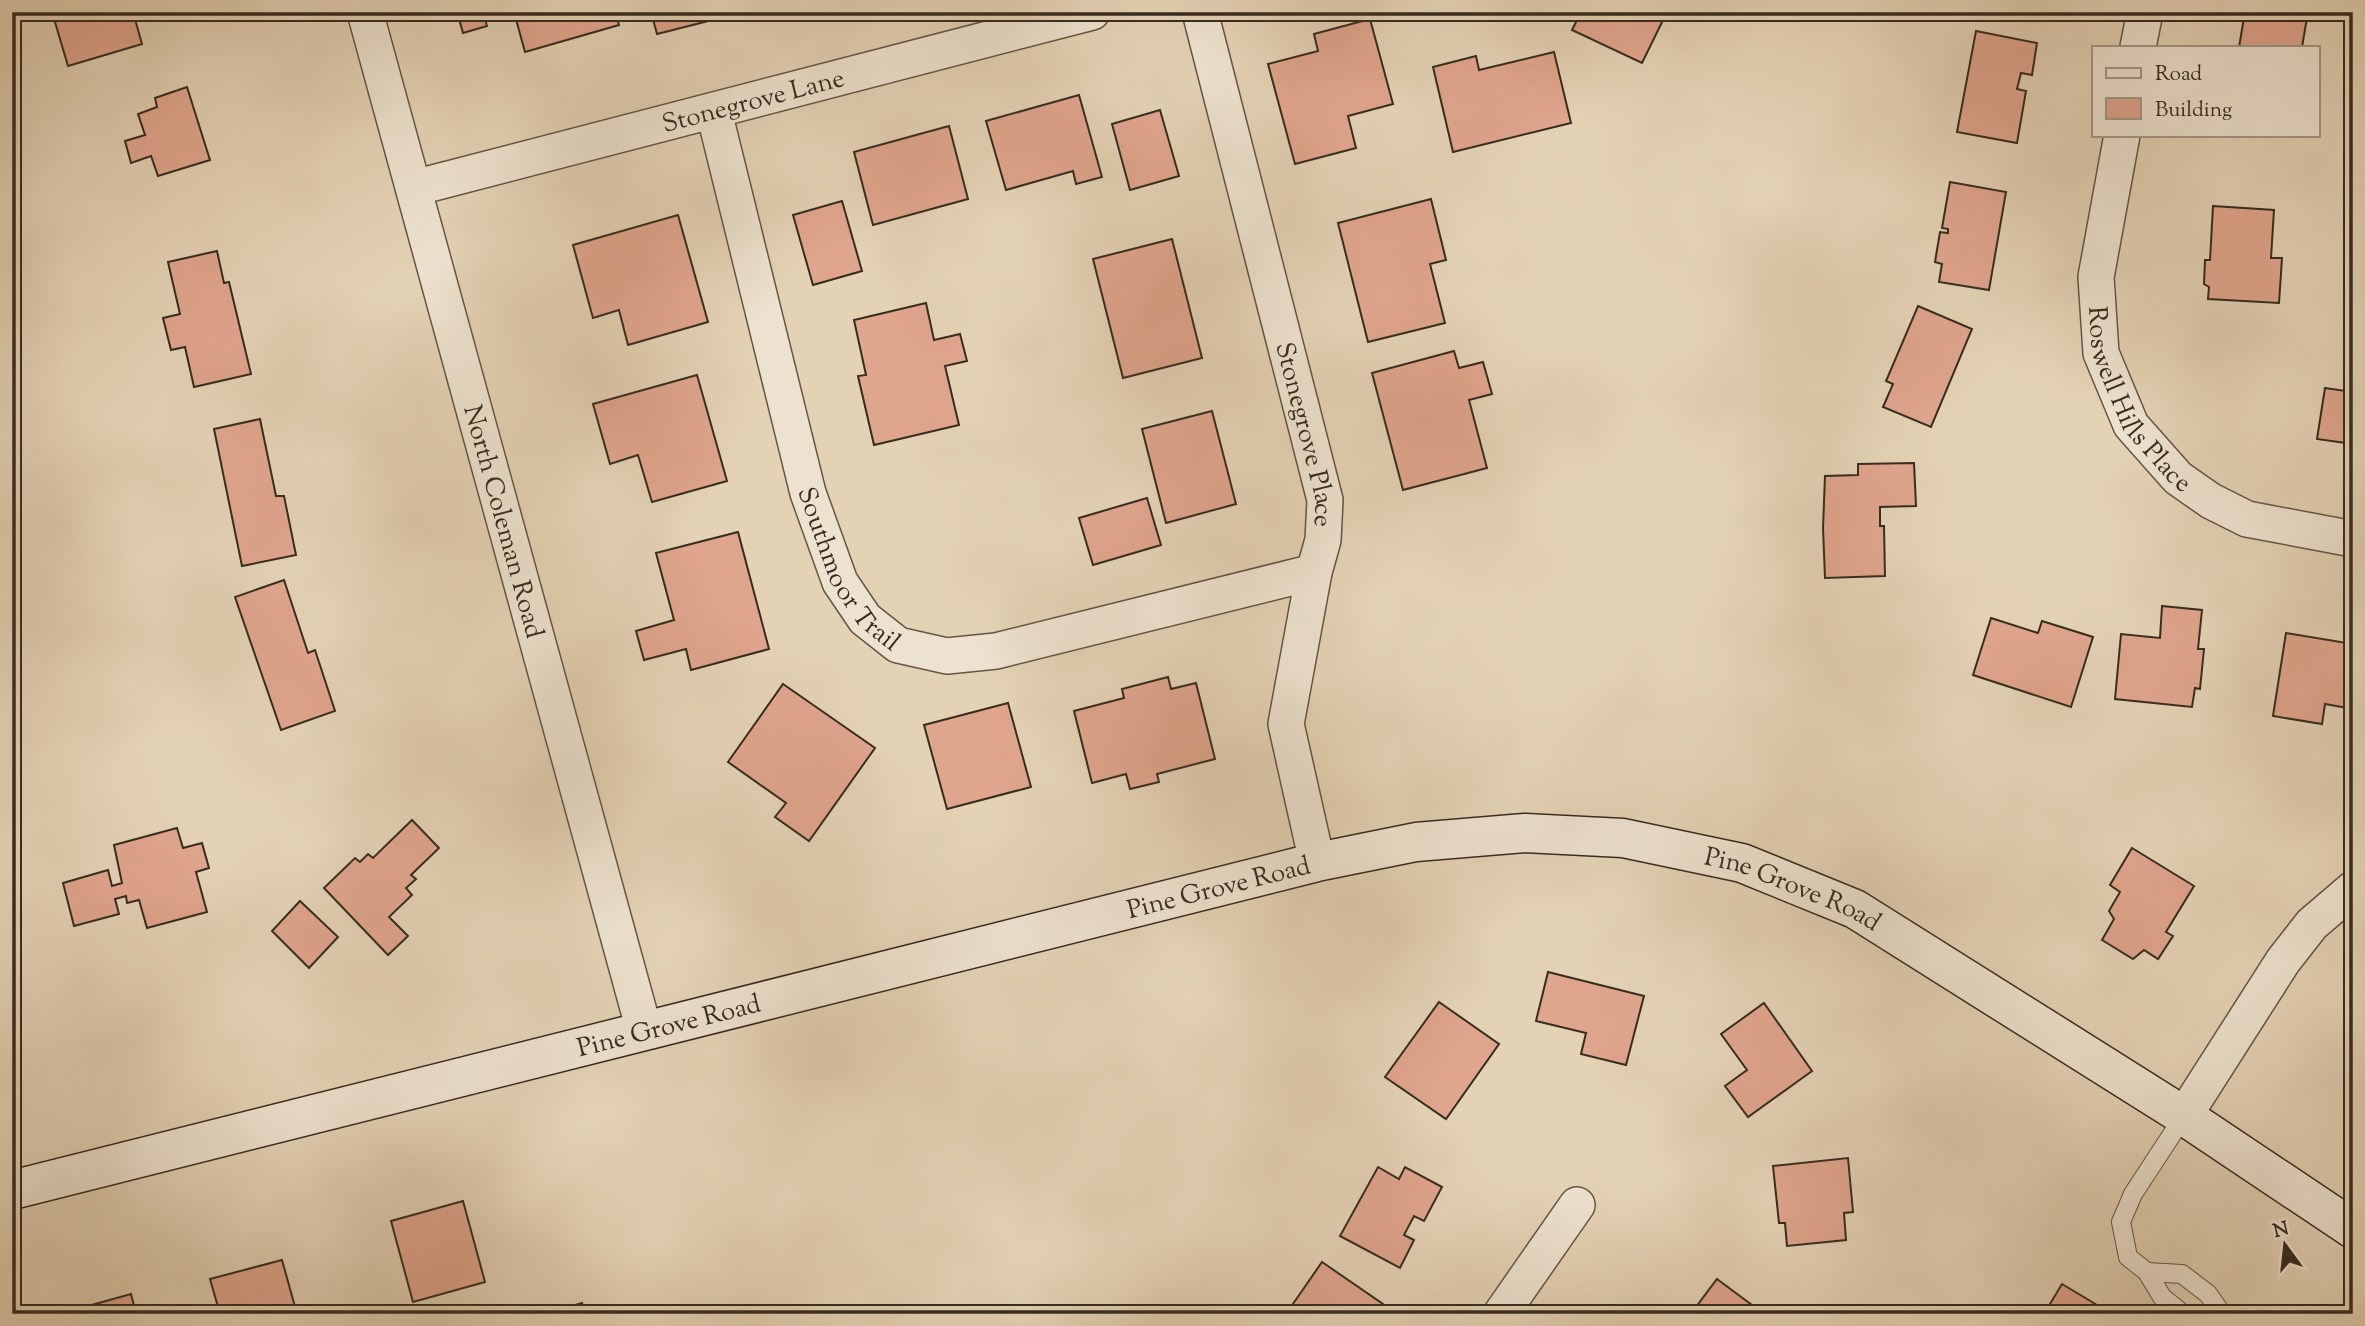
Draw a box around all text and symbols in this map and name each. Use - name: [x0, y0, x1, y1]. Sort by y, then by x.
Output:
- legend: [2092, 46, 2320, 136]
- text: Road: [2155, 60, 2202, 90]
- street label: Stonegrove Lane: [658, 61, 849, 144]
- text: Building: [2155, 96, 2232, 126]
- street label: Roswell Hills Place: [2077, 305, 2198, 503]
- street label: Stonegrove Place: [1264, 338, 1341, 528]
- street label: North Coleman Road: [453, 401, 552, 643]
- street label: Southmoor Trail: [786, 482, 908, 661]
- street label: Pine Grove Road: [1701, 840, 1888, 942]
- street label: Pine Grove Road: [1123, 848, 1315, 930]
- street label: Pine Grove Road: [574, 986, 765, 1068]
- north arrow: [2250, 1210, 2320, 1280]
- text: N: [2270, 1216, 2292, 1246]

